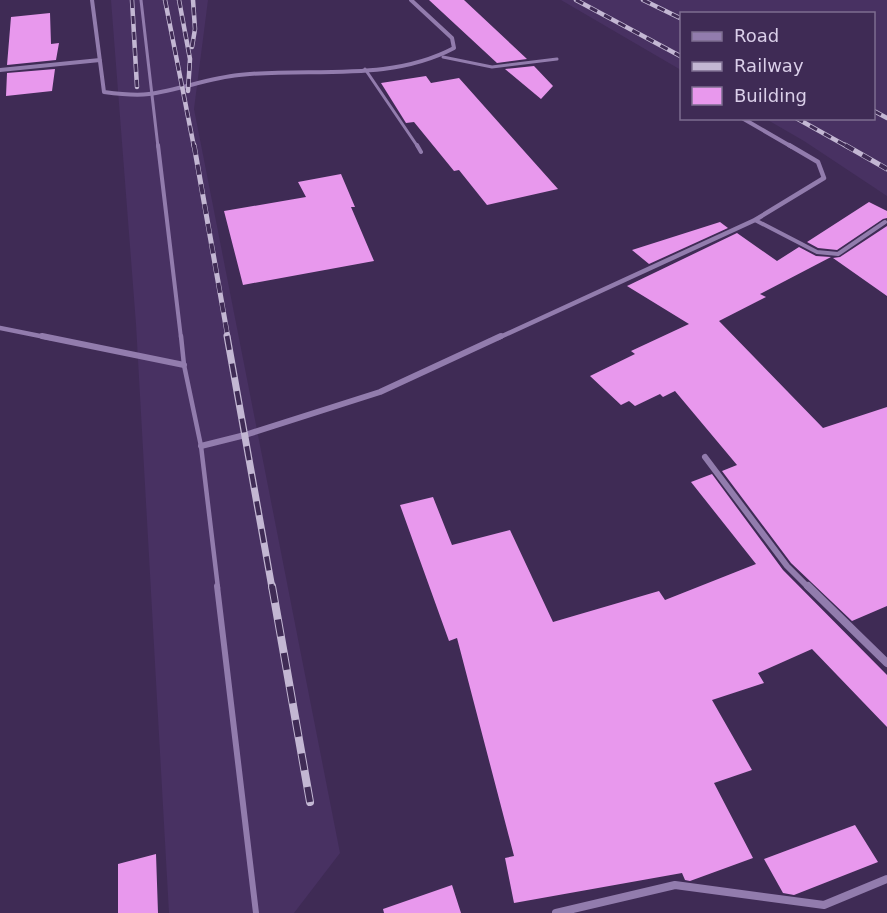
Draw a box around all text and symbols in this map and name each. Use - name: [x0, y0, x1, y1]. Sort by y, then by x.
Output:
- legend: [680, 12, 875, 120]
- text: Road: [734, 25, 779, 46]
- text: Railway: [734, 55, 804, 76]
- text: Building: [734, 85, 807, 106]

